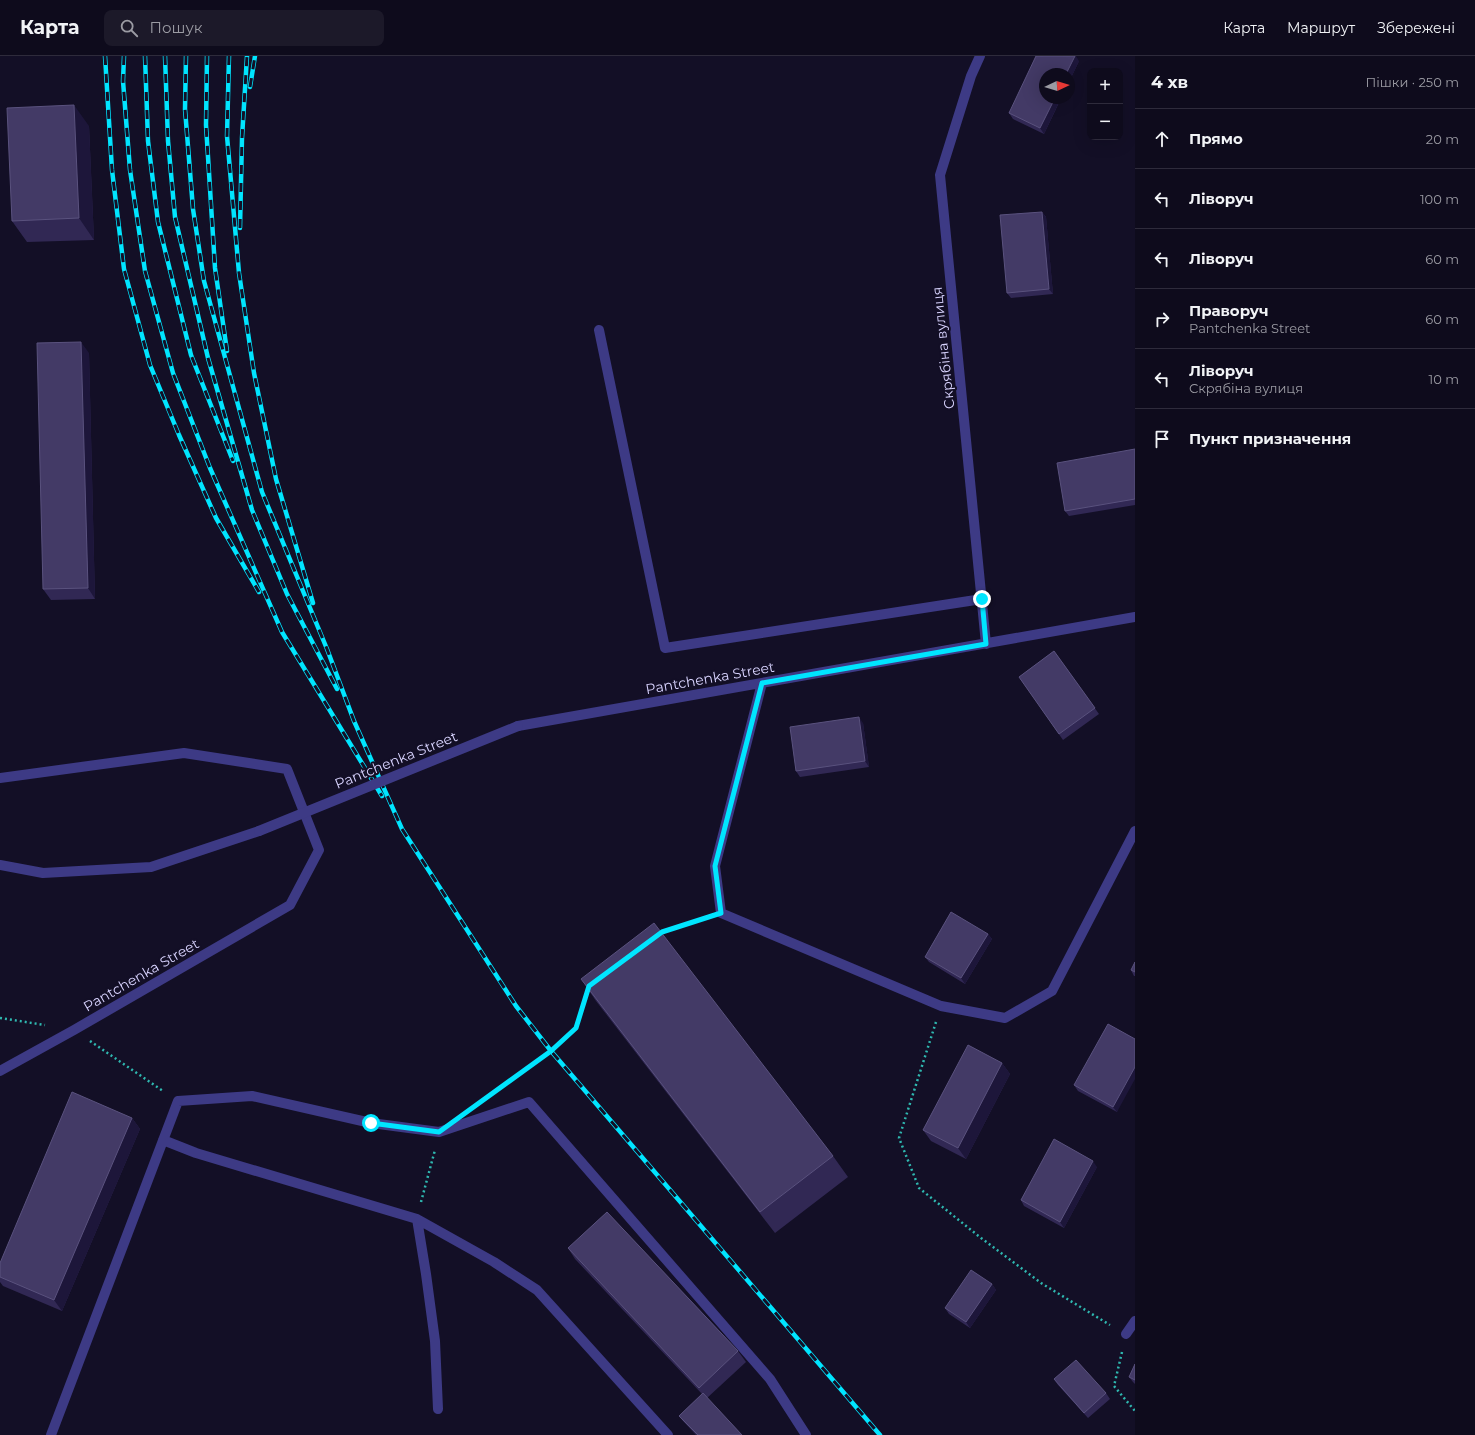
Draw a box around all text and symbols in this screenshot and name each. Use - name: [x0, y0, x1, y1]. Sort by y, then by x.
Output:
- search box: [104, 10, 384, 46]
- text: Карта: [20, 16, 80, 39]
- icon: search: [118, 17, 140, 39]
- text: Пошук: [150, 18, 202, 37]
- text: Карта: [1223, 19, 1265, 37]
- text: Маршрут: [1287, 19, 1355, 37]
- text: Збережені: [1377, 19, 1455, 37]
- north arrow: [1039, 68, 1075, 104]
- map controls: [1087, 68, 1123, 140]
- button: +: [1087, 68, 1123, 104]
- text: 4 хв: [1151, 72, 1188, 92]
- text: Пішки · 250 m: [1366, 74, 1459, 90]
- button: −: [1087, 104, 1123, 140]
- icon: ahead: [1151, 128, 1173, 150]
- text: Прямо: [1189, 129, 1243, 148]
- text: 20 m: [1426, 131, 1459, 147]
- icon: left: [1151, 188, 1173, 210]
- text: Ліворуч: [1189, 189, 1254, 208]
- text: 100 m: [1420, 191, 1459, 207]
- icon: left: [1151, 248, 1173, 270]
- text: Ліворуч: [1189, 249, 1254, 268]
- text: 60 m: [1425, 251, 1459, 267]
- street label: Скрябіна вулиця: [928, 286, 958, 410]
- text: Праворуч: [1189, 301, 1269, 320]
- icon: right: [1151, 308, 1173, 330]
- text: 60 m: [1425, 311, 1459, 327]
- text: Pantchenka Street: [1189, 320, 1310, 336]
- text: Ліворуч: [1189, 361, 1254, 380]
- icon: left: [1151, 368, 1173, 390]
- text: 10 m: [1429, 371, 1459, 387]
- text: Скрябіна вулиця: [1189, 380, 1303, 396]
- icon: arrive: [1151, 428, 1173, 450]
- text: Пункт призначення: [1189, 429, 1351, 448]
- route end: [973, 590, 991, 608]
- street label: Pantchenka Street: [644, 658, 776, 698]
- street label: Pantchenka Street: [332, 727, 460, 793]
- street label: Pantchenka Street: [80, 934, 202, 1015]
- route start: [362, 1114, 380, 1132]

